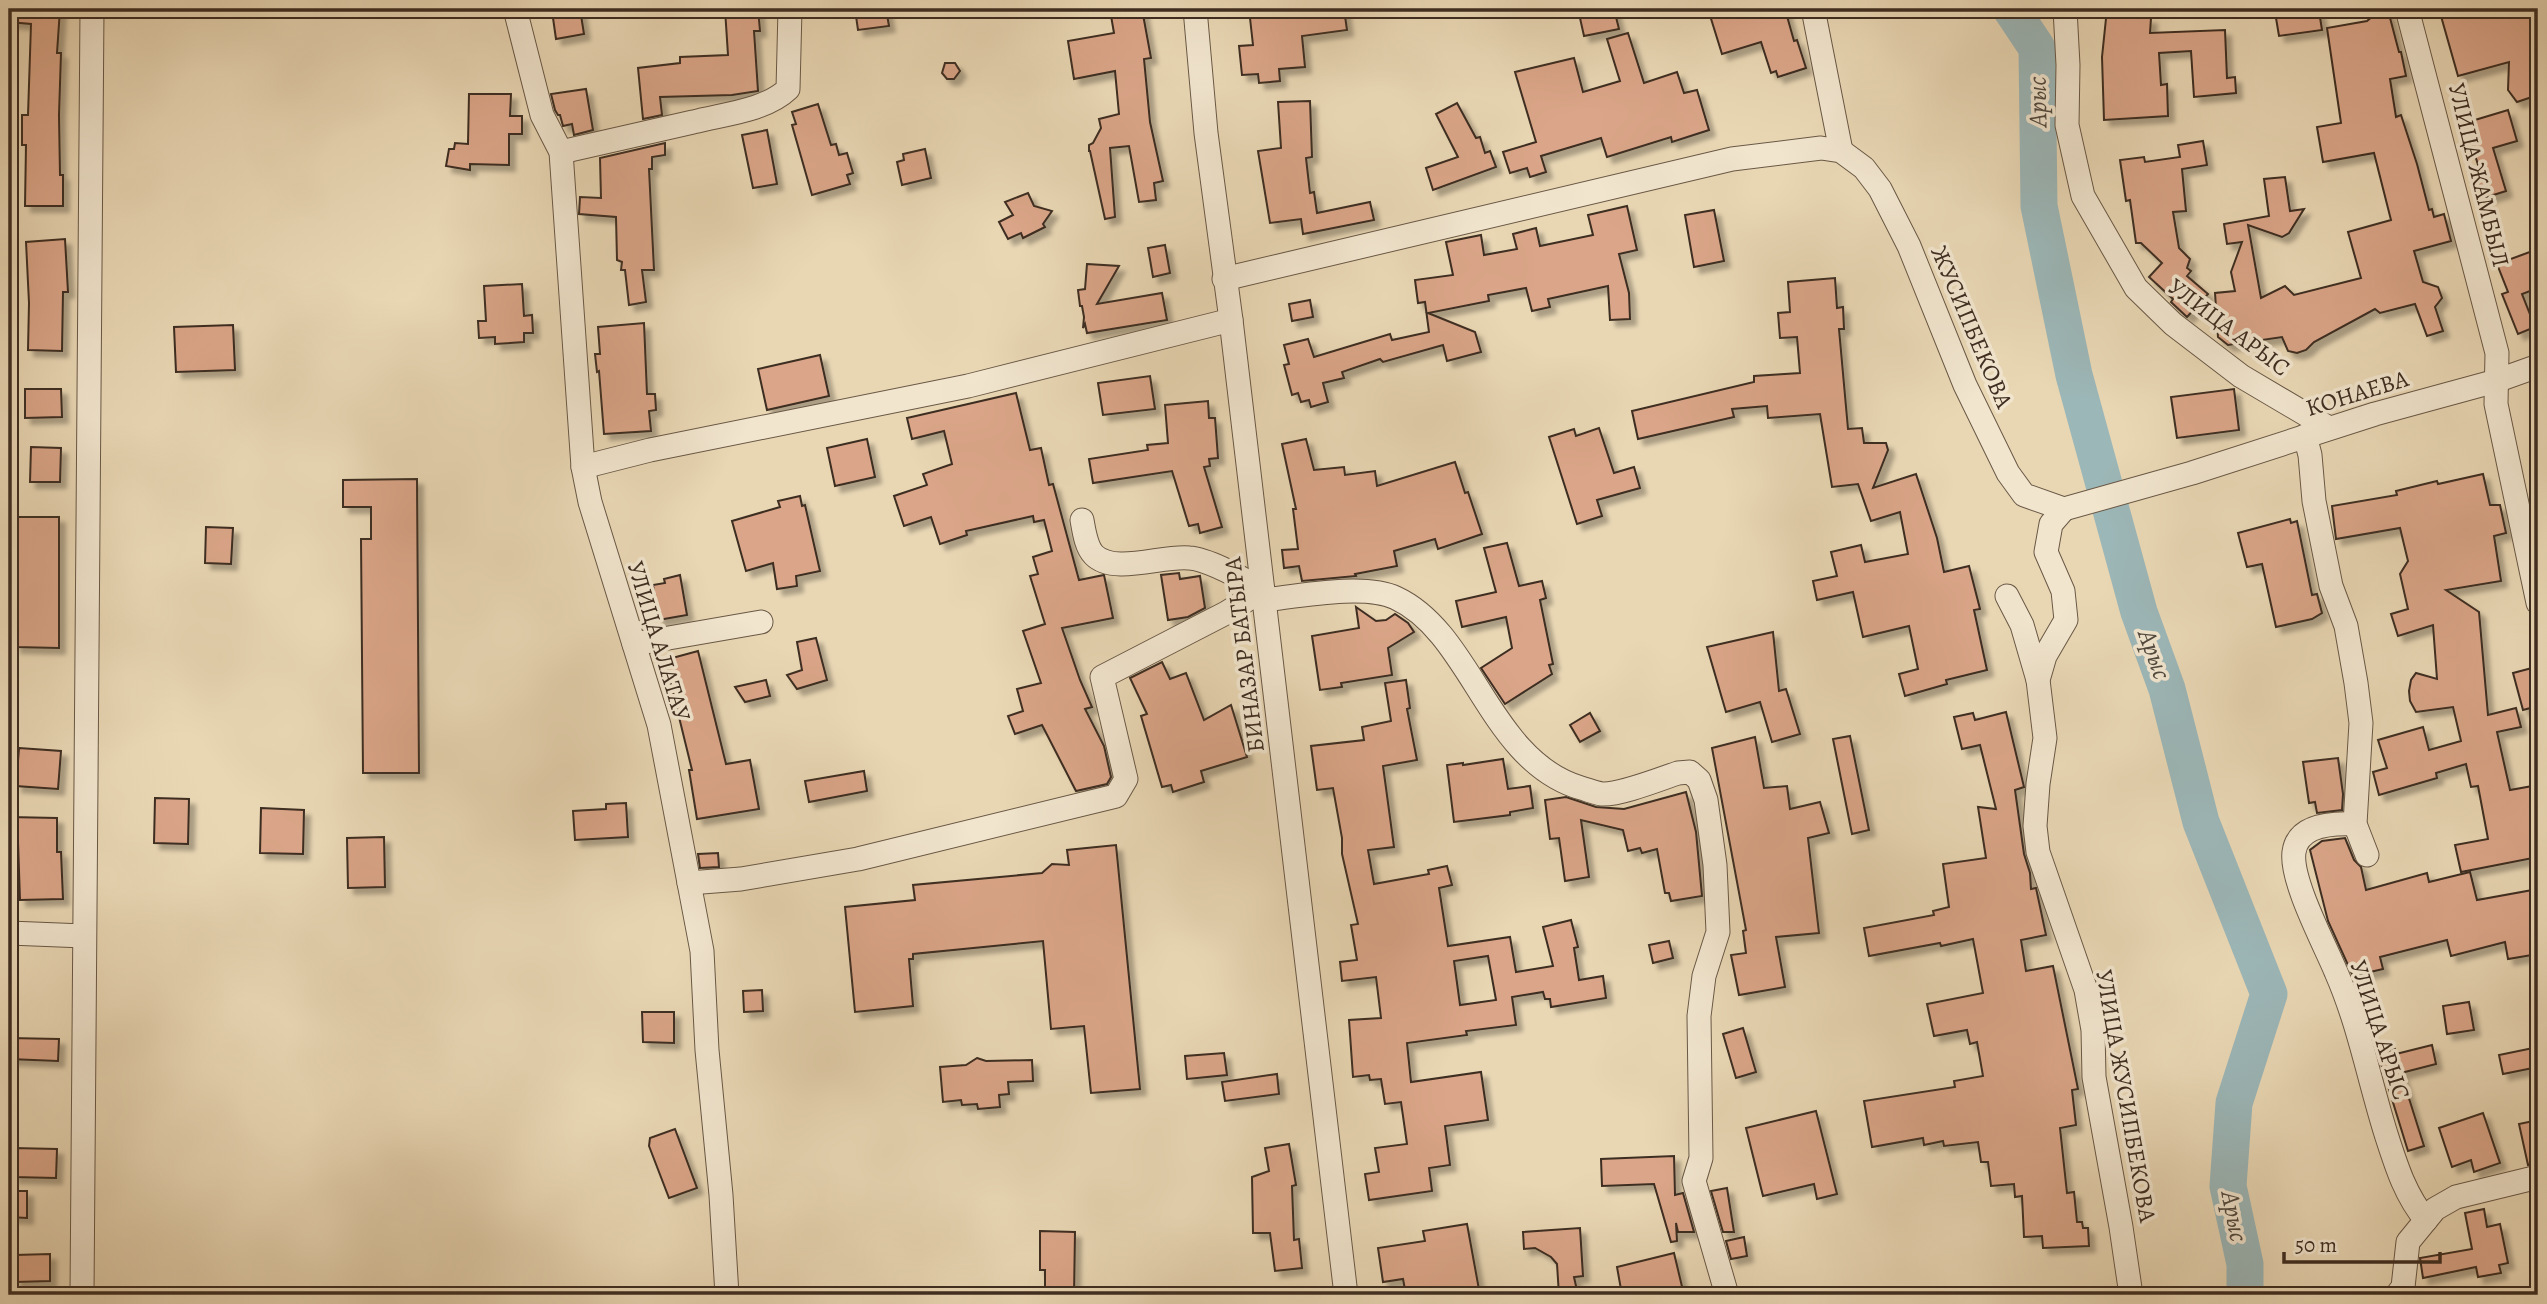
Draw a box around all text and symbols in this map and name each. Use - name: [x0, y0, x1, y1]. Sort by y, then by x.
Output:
- water label: Арыс: [2020, 75, 2055, 130]
- street label: УЛИЦА ЖАМБЫЛ: [2441, 80, 2517, 270]
- street label: ЖУСИПБЕКОВА: [1923, 241, 2021, 414]
- street label: УЛИЦА АРЫС: [2161, 271, 2297, 383]
- street label: КОНАЕВА: [2302, 362, 2413, 424]
- street label: БИНАЗАР БАТЫРА: [1216, 555, 1272, 755]
- street label: УЛИЦА АЛАТАУ: [620, 557, 699, 725]
- water label: Арыс: [2129, 622, 2180, 685]
- street label: УЛИЦА АРЫС: [2342, 956, 2418, 1104]
- street label: УЛИЦА ЖУСИПБЕКОВА: [2088, 967, 2164, 1226]
- water label: Арыс: [2212, 1186, 2257, 1245]
- scale bar: [2284, 1220, 2440, 1264]
- text: 50 m: [2295, 1231, 2337, 1259]

